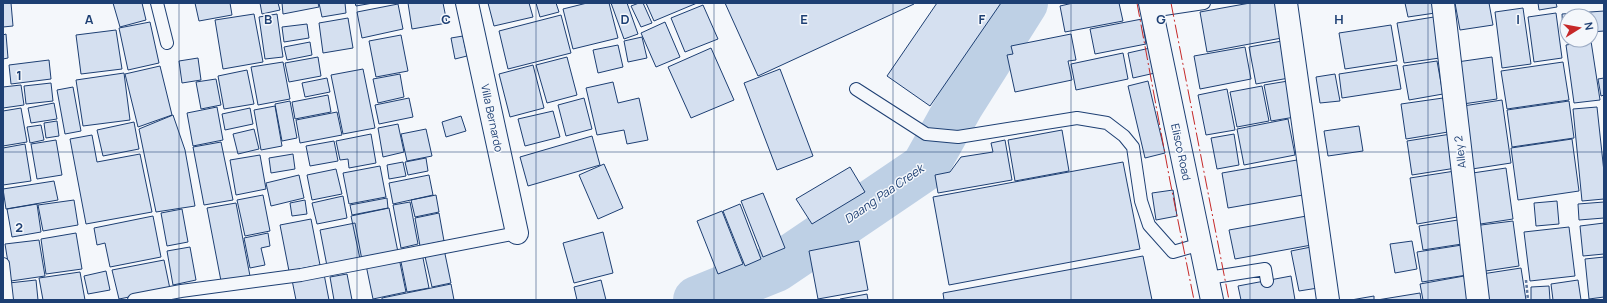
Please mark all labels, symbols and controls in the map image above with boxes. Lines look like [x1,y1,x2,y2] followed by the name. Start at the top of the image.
[1559,8,1599,48] north arrow
[85,10,94,28] text: A
[264,10,272,28] text: B
[441,10,451,28] text: C
[620,10,630,28] text: D
[800,10,808,28] text: E
[979,10,986,28] text: F
[1156,10,1166,28] text: G
[1334,10,1344,28] text: H
[1516,10,1520,28] text: I
[1581,21,1597,31] text: N
[16,66,22,84] text: 1
[478,83,507,154] street label: Villa Bernardo
[1168,122,1195,182] street label: Elisco Road
[1450,135,1469,169] street label: Alley 2
[841,159,929,227] water label: Daang Paa Creek
[15,218,23,236] text: 2

